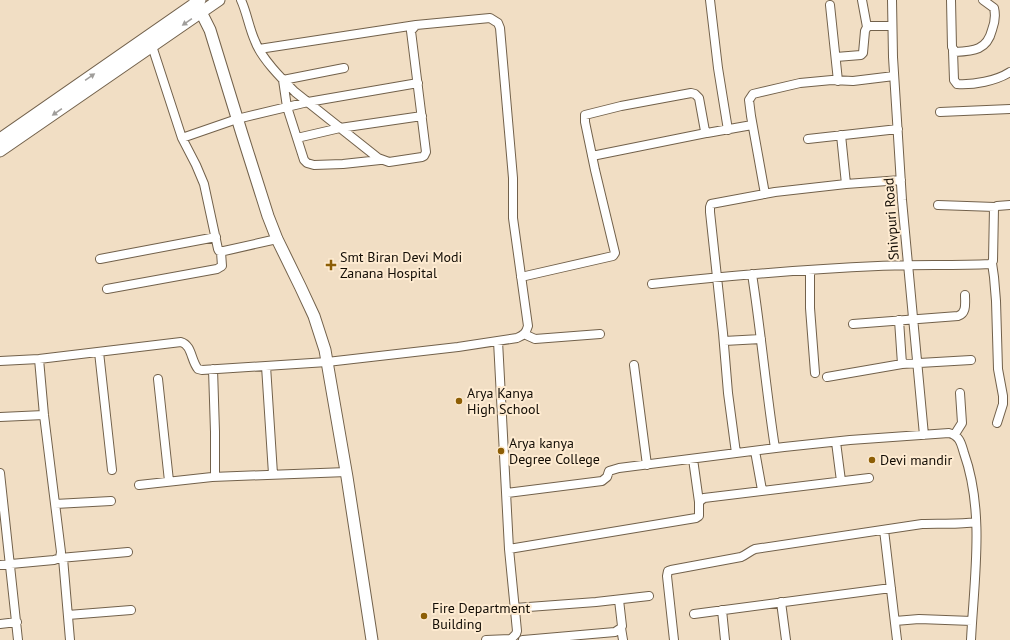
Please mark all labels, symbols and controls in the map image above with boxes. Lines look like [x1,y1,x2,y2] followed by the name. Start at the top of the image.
[182,18,192,26] one-way arrow
[84,73,95,81] one-way arrow
[52,108,62,116] one-way arrow
[879,177,903,261] street label: Shivpuri Road
[340,248,462,282] place label: Smt Biran Devi Modi Zanana Hospital
[325,259,337,271] marker: Smt Biran Devi Modi Zanana Hospital
[467,384,540,418] place label: Arya Kanya High School
[454,396,464,406] marker: Arya Kanya High School
[509,434,600,468] place label: Arya kanya Degree College
[496,446,506,456] marker: Arya kanya Degree College
[880,451,952,469] place label: Devi mandir
[867,455,877,465] marker: Devi mandir
[432,599,530,633] place label: Fire Department Building
[419,611,429,621] marker: Fire Department Building

